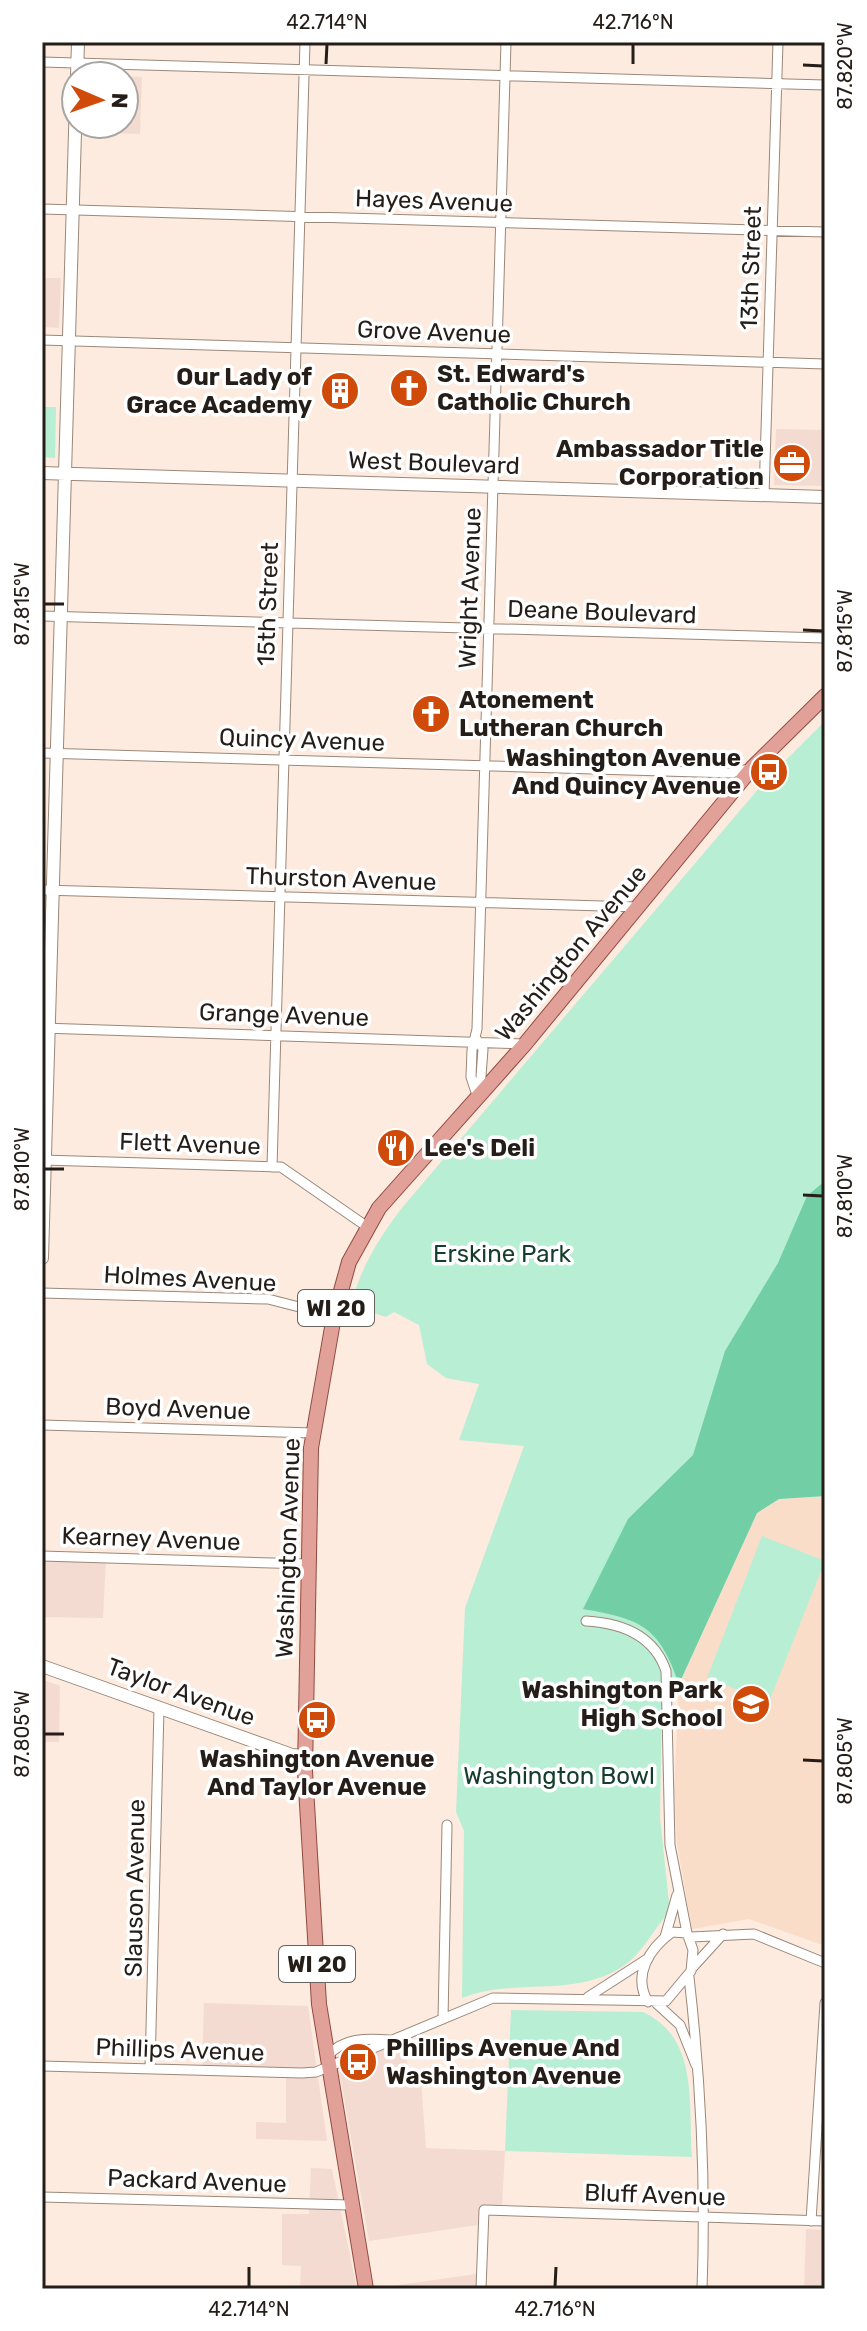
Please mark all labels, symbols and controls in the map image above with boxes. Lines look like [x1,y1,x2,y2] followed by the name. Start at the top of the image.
[286,10,368,34] text: 42.714°N
[592,10,674,34] text: 42.716°N
[833,22,857,110] text: 87.820°W
[60,60,140,140] north arrow
[106,92,133,109] text: N
[355,184,513,218] street label: Hayes Avenue
[735,206,767,330] street label: 13th Street
[356,315,512,349] street label: Grove Avenue
[437,360,631,416] place label: St. Edward's Catholic Church
[126,363,312,419] place label: Our Lady of Grace Academy
[388,367,430,409] church icon: St. Edward's Catholic Church
[319,370,361,412] building icon: Our Lady of Grace Academy
[556,435,764,491] place label: Ambassador Title Corporation
[771,442,813,484] office icon: Ambassador Title Corporation
[348,446,520,480] street label: West Boulevard
[453,507,487,669] street label: Wright Avenue
[252,542,284,666] street label: 15th Street
[10,562,34,646] text: 87.815°W
[833,589,857,673] text: 87.815°W
[507,595,697,629] street label: Deane Boulevard
[459,686,663,742] place label: Atonement Lutheran Church
[410,693,452,735] church icon: Atonement Lutheran Church
[219,723,385,757] street label: Quincy Avenue
[506,744,741,800] place label: Washington Avenue And Quincy Avenue
[748,751,790,793] bus stop icon: Washington Avenue And Quincy Avenue
[489,860,653,1046] street label: Washington Avenue
[245,862,437,896] street label: Thurston Avenue
[198,998,370,1032] street label: Grange Avenue
[10,1127,34,1211] text: 87.810°W
[375,1127,417,1169] restaurant icon: Lee's Deli
[119,1128,261,1160] street label: Flett Avenue
[424,1134,535,1162] place label: Lee's Deli
[833,1154,857,1238] text: 87.810°W
[433,1240,572,1268] park label: Erskine Park
[103,1260,277,1298] street label: Holmes Avenue
[298,1290,374,1326] road number: WI 20
[105,1392,251,1426] street label: Boyd Avenue
[270,1437,306,1659] street label: Washington Avenue
[61,1522,241,1556] street label: Kearney Avenue
[103,1652,259,1732] street label: Taylor Avenue
[522,1676,723,1732] place label: Washington Park High School
[730,1683,772,1725] school or university icon: Washington Park High School
[10,1690,34,1778] text: 87.805°W
[296,1699,338,1741] bus stop icon: Washington Avenue And Taylor Avenue
[833,1717,857,1805] text: 87.805°W
[199,1745,435,1801] place label: Washington Avenue And Taylor Avenue
[463,1762,655,1790] park label: Washington Bowl
[119,1799,151,1977] street label: Slauson Avenue
[279,1946,355,1982] road number: WI 20
[95,2033,265,2067] street label: Phillips Avenue
[386,2034,621,2090] place label: Phillips Avenue And Washington Avenue
[337,2041,379,2083] bus stop icon: Phillips Avenue And Washington Avenue
[107,2164,287,2198] street label: Packard Avenue
[584,2179,726,2211] street label: Bluff Avenue
[208,2297,290,2321] text: 42.714°N
[514,2297,596,2321] text: 42.716°N

